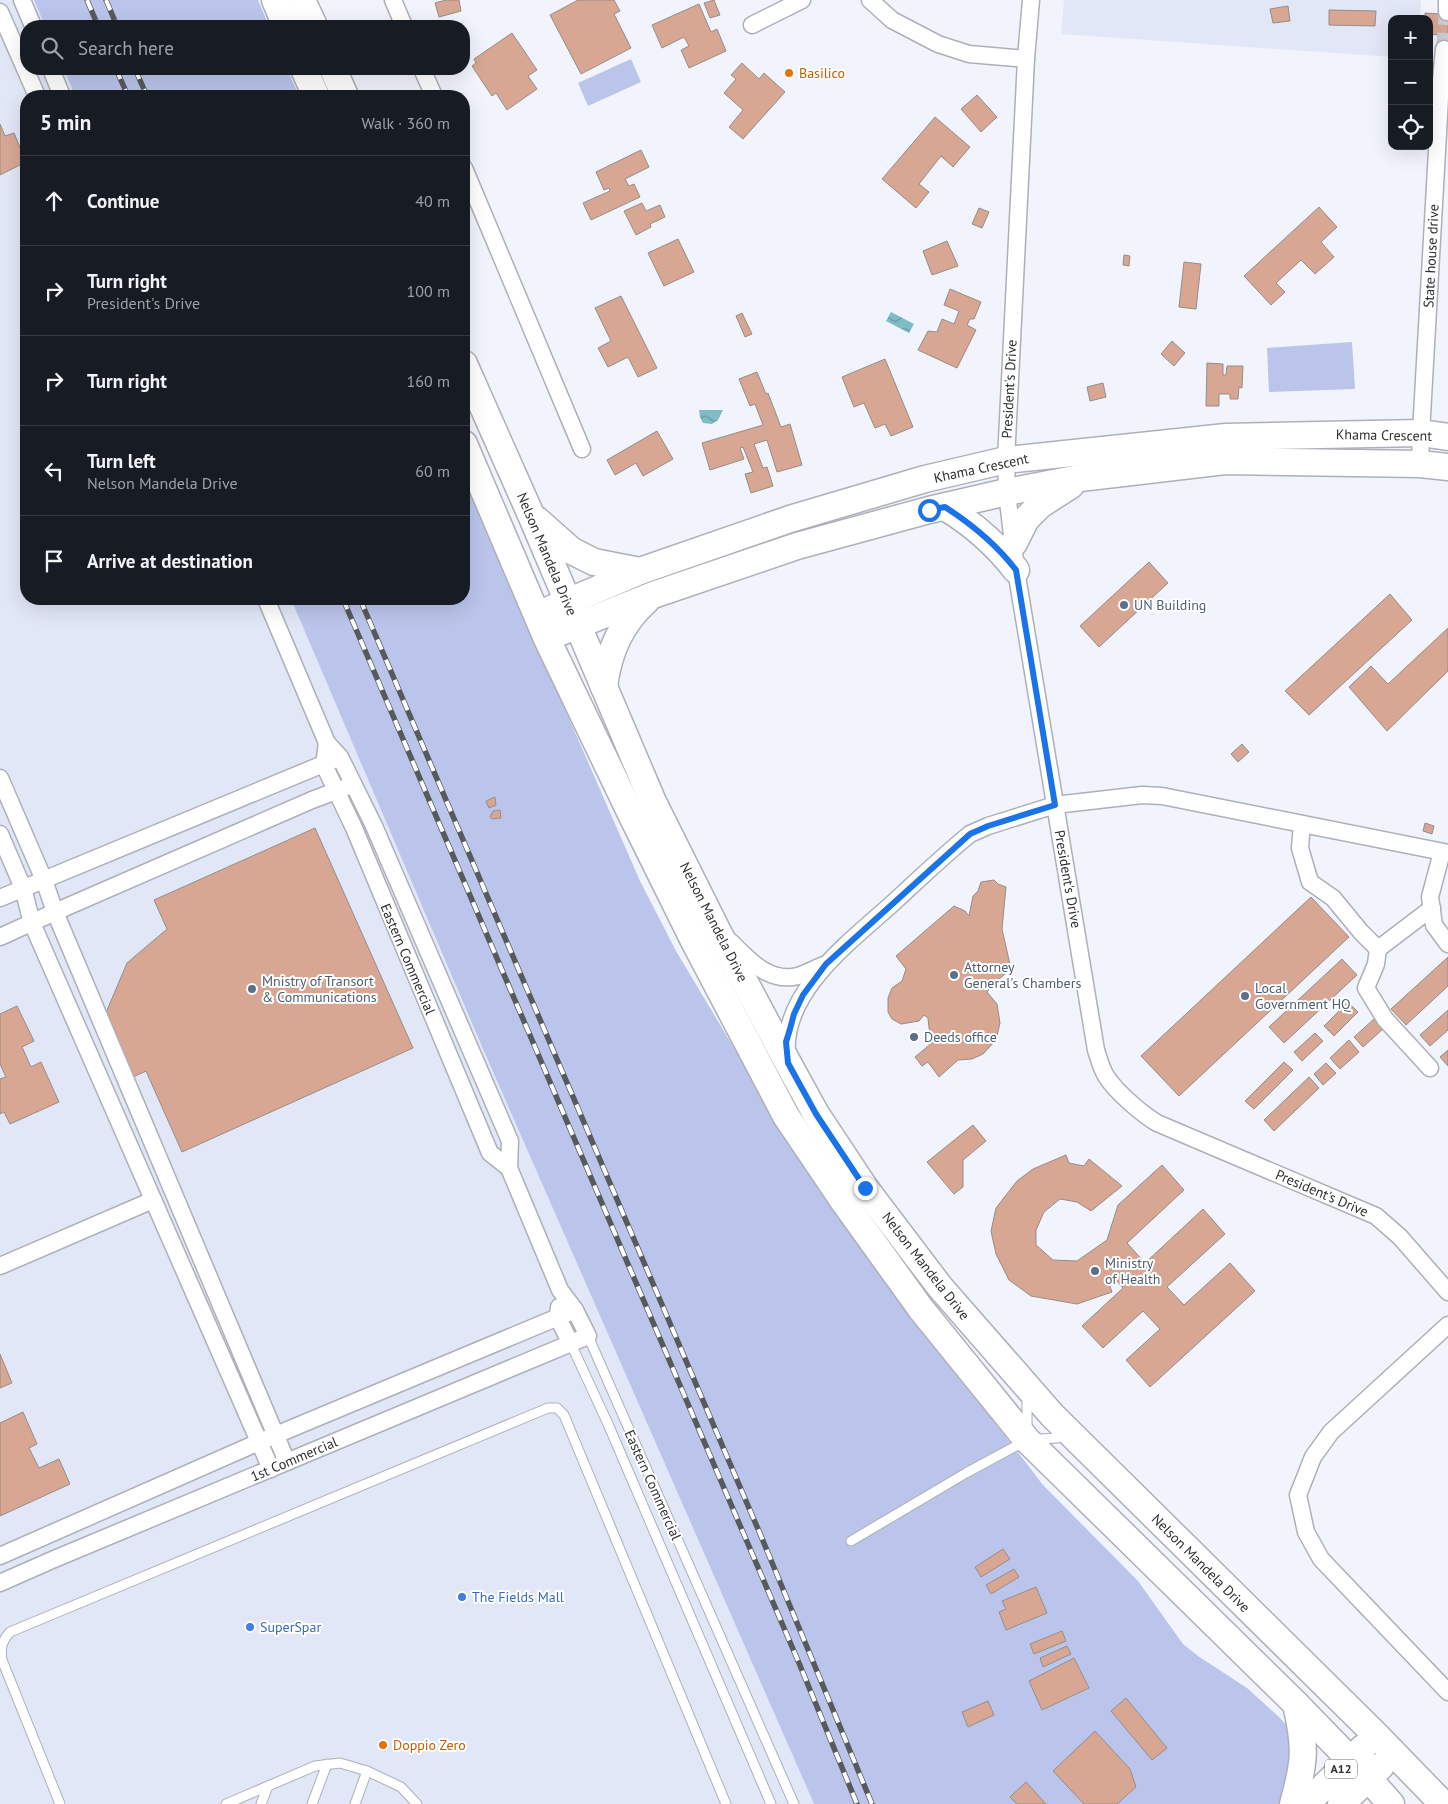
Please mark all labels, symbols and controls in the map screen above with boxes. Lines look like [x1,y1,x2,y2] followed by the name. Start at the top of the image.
[1388,15,1433,150] map controls
[1388,15,1433,60] button: +
[20,20,470,75] search box
[38,34,66,62] icon: search
[78,36,174,60] text: Search here
[1388,60,1433,105] button: −
[799,64,845,82] place label: Basilico
[783,67,795,79] marker: Basilico
[1388,105,1433,150] button: locate
[40,109,91,136] text: 5 min
[361,113,450,133] text: Walk · 360 m
[40,187,68,215] icon: ahead
[87,189,159,213] text: Continue
[415,191,450,211] text: 40 m
[1419,204,1443,308] street label: State house drive
[87,269,167,293] text: Turn right
[40,277,68,305] icon: right
[407,281,450,301] text: 100 m
[87,293,200,313] text: President's Drive
[997,339,1021,439] street label: President's Drive
[40,367,68,395] icon: right
[87,369,167,393] text: Turn right
[407,371,450,391] text: 160 m
[1336,425,1433,445] street label: Khama Crescent
[87,449,156,473] text: Turn left
[932,449,1030,487] street label: Khama Crescent
[40,457,68,485] icon: left
[415,461,450,481] text: 60 m
[87,473,238,493] text: Nelson Mandela Drive
[513,490,581,618] street label: Nelson Mandela Drive
[918,499,941,522] route start
[40,547,68,575] icon: arrive
[87,549,253,573] text: Arrive at destination
[1134,596,1206,614] place label: UN Building
[1118,599,1130,611] marker: UN Building
[1051,829,1085,929] street label: President's Drive
[676,859,752,985] street label: Nelson Mandela Drive
[376,901,440,1017] street label: Eastern Commercial
[964,958,1081,992] place label: Attorney General's Chambers
[948,969,960,981] marker: Attorney General's Chambers
[262,972,377,1006] place label: Mnistry of Transort & Communications
[1255,979,1351,1013] place label: Local Government HQ
[246,983,258,995] marker: Mnistry of Transort & Communications
[1239,990,1251,1002] marker: Local Government HQ
[924,1028,997,1046] place label: Deeds office
[908,1031,920,1043] marker: Deeds office
[1273,1165,1371,1221] street label: President's Drive
[854,1177,877,1200] route end
[878,1208,974,1324] street label: Nelson Mandela Drive
[1105,1254,1161,1288] place label: Ministry of Health
[1089,1265,1101,1277] marker: Ministry of Health
[621,1427,685,1543] street label: Eastern Commercial
[248,1433,340,1485] street label: 1st Commercial
[1148,1510,1254,1616] street label: Nelson Mandela Drive
[472,1588,564,1606] place label: The Fields Mall
[456,1591,468,1603] marker: The Fields Mall
[260,1618,321,1636] place label: SuperSpar
[244,1621,256,1633] marker: SuperSpar
[393,1736,466,1754] place label: Doppio Zero
[377,1739,389,1751] marker: Doppio Zero
[1325,1760,1357,1778] road number: A12

